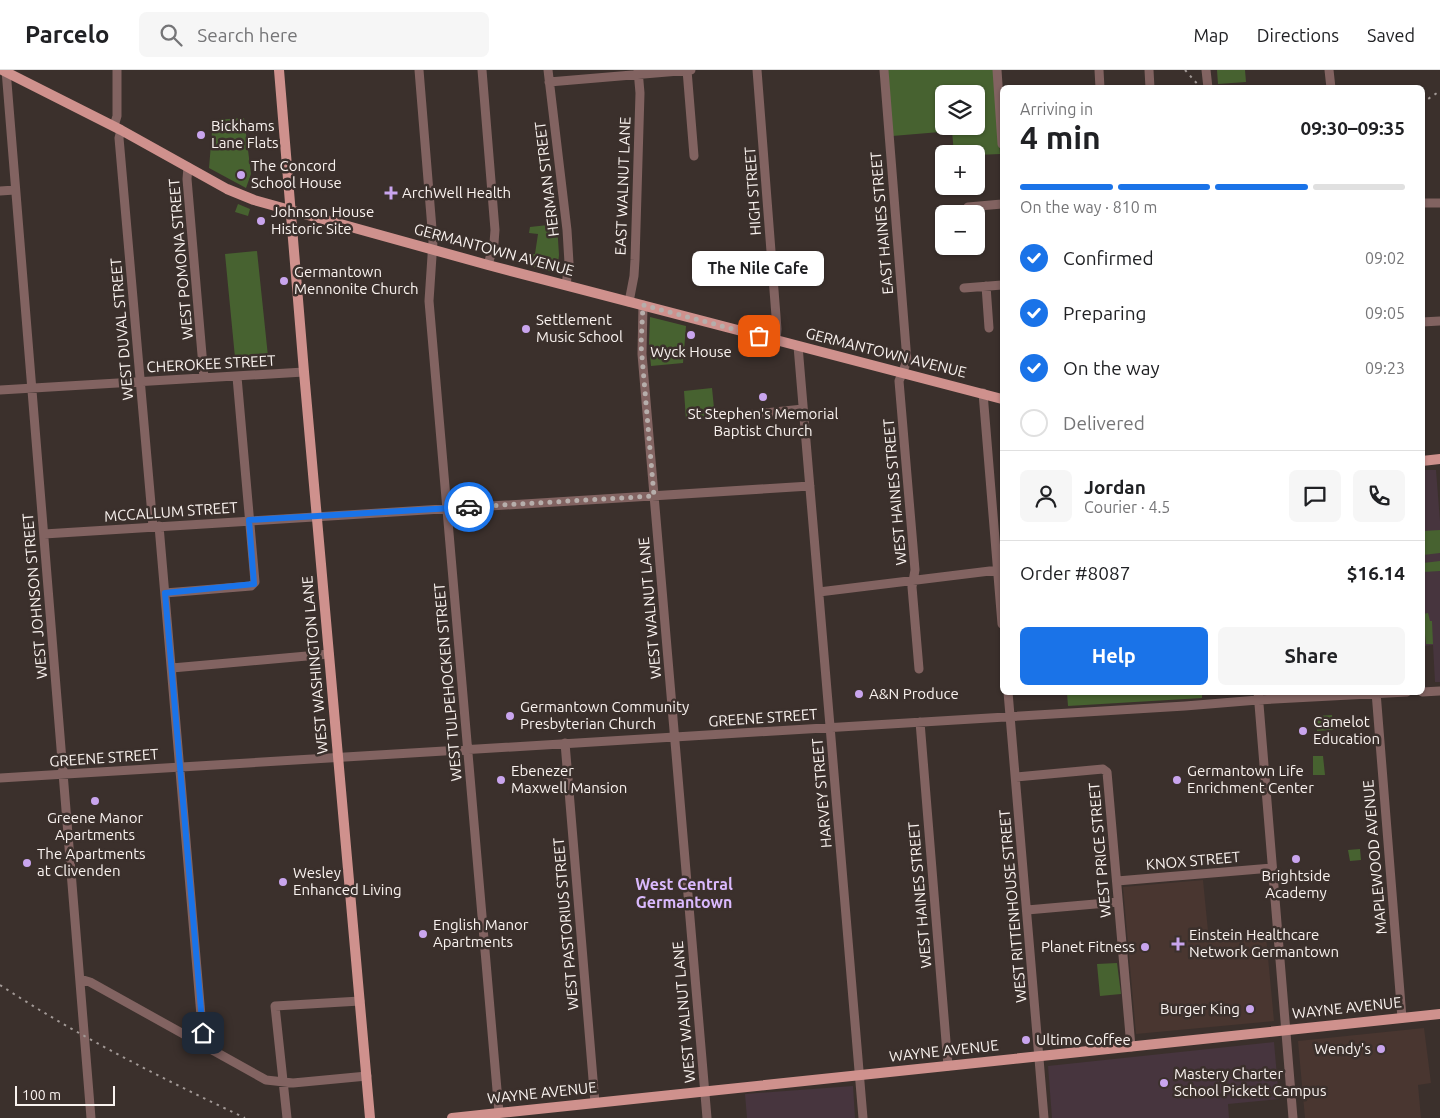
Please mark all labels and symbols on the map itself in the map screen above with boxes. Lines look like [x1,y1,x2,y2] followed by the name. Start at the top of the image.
[612,116,633,256] street label: EAST WALNUT LANE
[211,117,279,151] place label: Bickhams Lane Flats
[531,120,562,238] street label: HERMAN STREET
[195,129,207,141] marker: Bickhams Lane Flats
[741,145,764,236] street label: HIGH STREET
[867,150,896,295] street label: EAST HAINES STREET
[251,157,342,191] place label: The Concord School House
[235,169,247,181] marker: The Concord School House
[165,177,196,340] street label: WEST POMONA STREET
[402,184,511,201] place label: ArchWell Health
[384,186,398,200] marker: ArchWell Health
[271,203,374,237] place label: Johnson House Historic Site
[255,215,267,227] marker: Johnson House Historic Site
[412,220,576,279] street label: GERMANTOWN AVENUE
[693,251,825,286] callout: The Nile Cafe
[107,256,136,401] street label: WEST DUVAL STREET
[294,263,419,297] place label: Germantown Mennonite Church
[278,275,290,287] marker: Germantown Mennonite Church
[536,311,623,345] place label: Settlement Music School
[738,315,780,357] pin
[520,323,532,335] marker: Settlement Music School
[804,324,968,381] street label: GERMANTOWN AVENUE
[685,329,697,341] marker: Wyck House
[650,343,732,360] place label: Wyck House
[146,352,277,375] street label: CHEROKEE STREET
[757,391,769,403] marker: St Stephen's Memorial Baptist Church
[688,405,838,439] place label: St Stephen's Memorial Baptist Church
[880,417,909,566] street label: WEST HAINES STREET
[444,482,494,532] courier
[104,498,239,525] street label: MCCALLUM STREET
[19,512,50,680] street label: WEST JOHNSON STREET
[635,536,664,680] street label: WEST WALNUT LANE
[298,575,331,755] street label: WEST WASHINGTON LANE
[430,581,465,782] street label: WEST TULPEHOCKEN STREET
[869,685,959,702] place label: A&N Produce
[853,688,865,700] marker: A&N Produce
[520,698,689,732] place label: Germantown Community Presbyterian Church
[708,705,819,730] street label: GREENE STREET
[504,710,516,722] marker: Germantown Community Presbyterian Church
[1313,713,1380,747] place label: Camelot Education
[1297,725,1309,737] marker: Camelot Education
[808,737,835,849] street label: HARVEY STREET
[49,745,160,770] street label: GREENE STREET
[511,762,627,796] place label: Ebenezer Maxwell Mansion
[1187,762,1314,796] place label: Germantown Life Enrichment Center
[495,774,507,786] marker: Ebenezer Maxwell Mansion
[1171,774,1183,786] marker: Germantown Life Enrichment Center
[1359,779,1390,935] street label: MAPLEWOOD AVENUE
[1085,781,1114,918] street label: WEST PRICE STREET
[89,795,101,807] marker: Greene Manor Apartments
[996,808,1029,1003] street label: WEST RITTENHOUSE STREET
[47,809,143,843] place label: Greene Manor Apartments
[905,820,934,969] street label: WEST HAINES STREET
[549,836,582,1011] street label: WEST PASTORIUS STREET
[37,845,146,879] place label: The Apartments at Clivenden
[1145,848,1241,873] street label: KNOX STREET
[1290,853,1302,865] marker: Brightside Academy
[21,857,33,869] marker: The Apartments at Clivenden
[293,864,402,898] place label: Wesley Enhanced Living
[1261,867,1331,901] place label: Brightside Academy
[635,875,733,911] district label: West Central Germantown
[277,876,289,888] marker: Wesley Enhanced Living
[433,916,529,950] place label: English Manor Apartments
[1189,926,1339,960] place label: Einstein Healthcare Network Germantown
[417,928,429,940] marker: English Manor Apartments
[1171,937,1185,951] marker: Einstein Healthcare Network Germantown
[1041,938,1135,955] place label: Planet Fitness
[669,940,698,1084] street label: WEST WALNUT LANE
[1139,941,1151,953] marker: Planet Fitness
[1291,993,1402,1022] street label: WAYNE AVENUE
[1160,1000,1240,1017] place label: Burger King
[1244,1003,1256,1015] marker: Burger King
[182,1012,224,1054] pin
[1036,1031,1131,1048] place label: Ultimo Coffee
[1020,1034,1032,1046] marker: Ultimo Coffee
[888,1036,999,1065] street label: WAYNE AVENUE
[1314,1040,1371,1057] place label: Wendy's
[1375,1043,1387,1055] marker: Wendy's
[1174,1065,1326,1099] place label: Mastery Charter School Pickett Campus
[1158,1077,1170,1089] marker: Mastery Charter School Pickett Campus
[486,1078,597,1107] street label: WAYNE AVENUE
[15,1083,115,1106] scale bar

